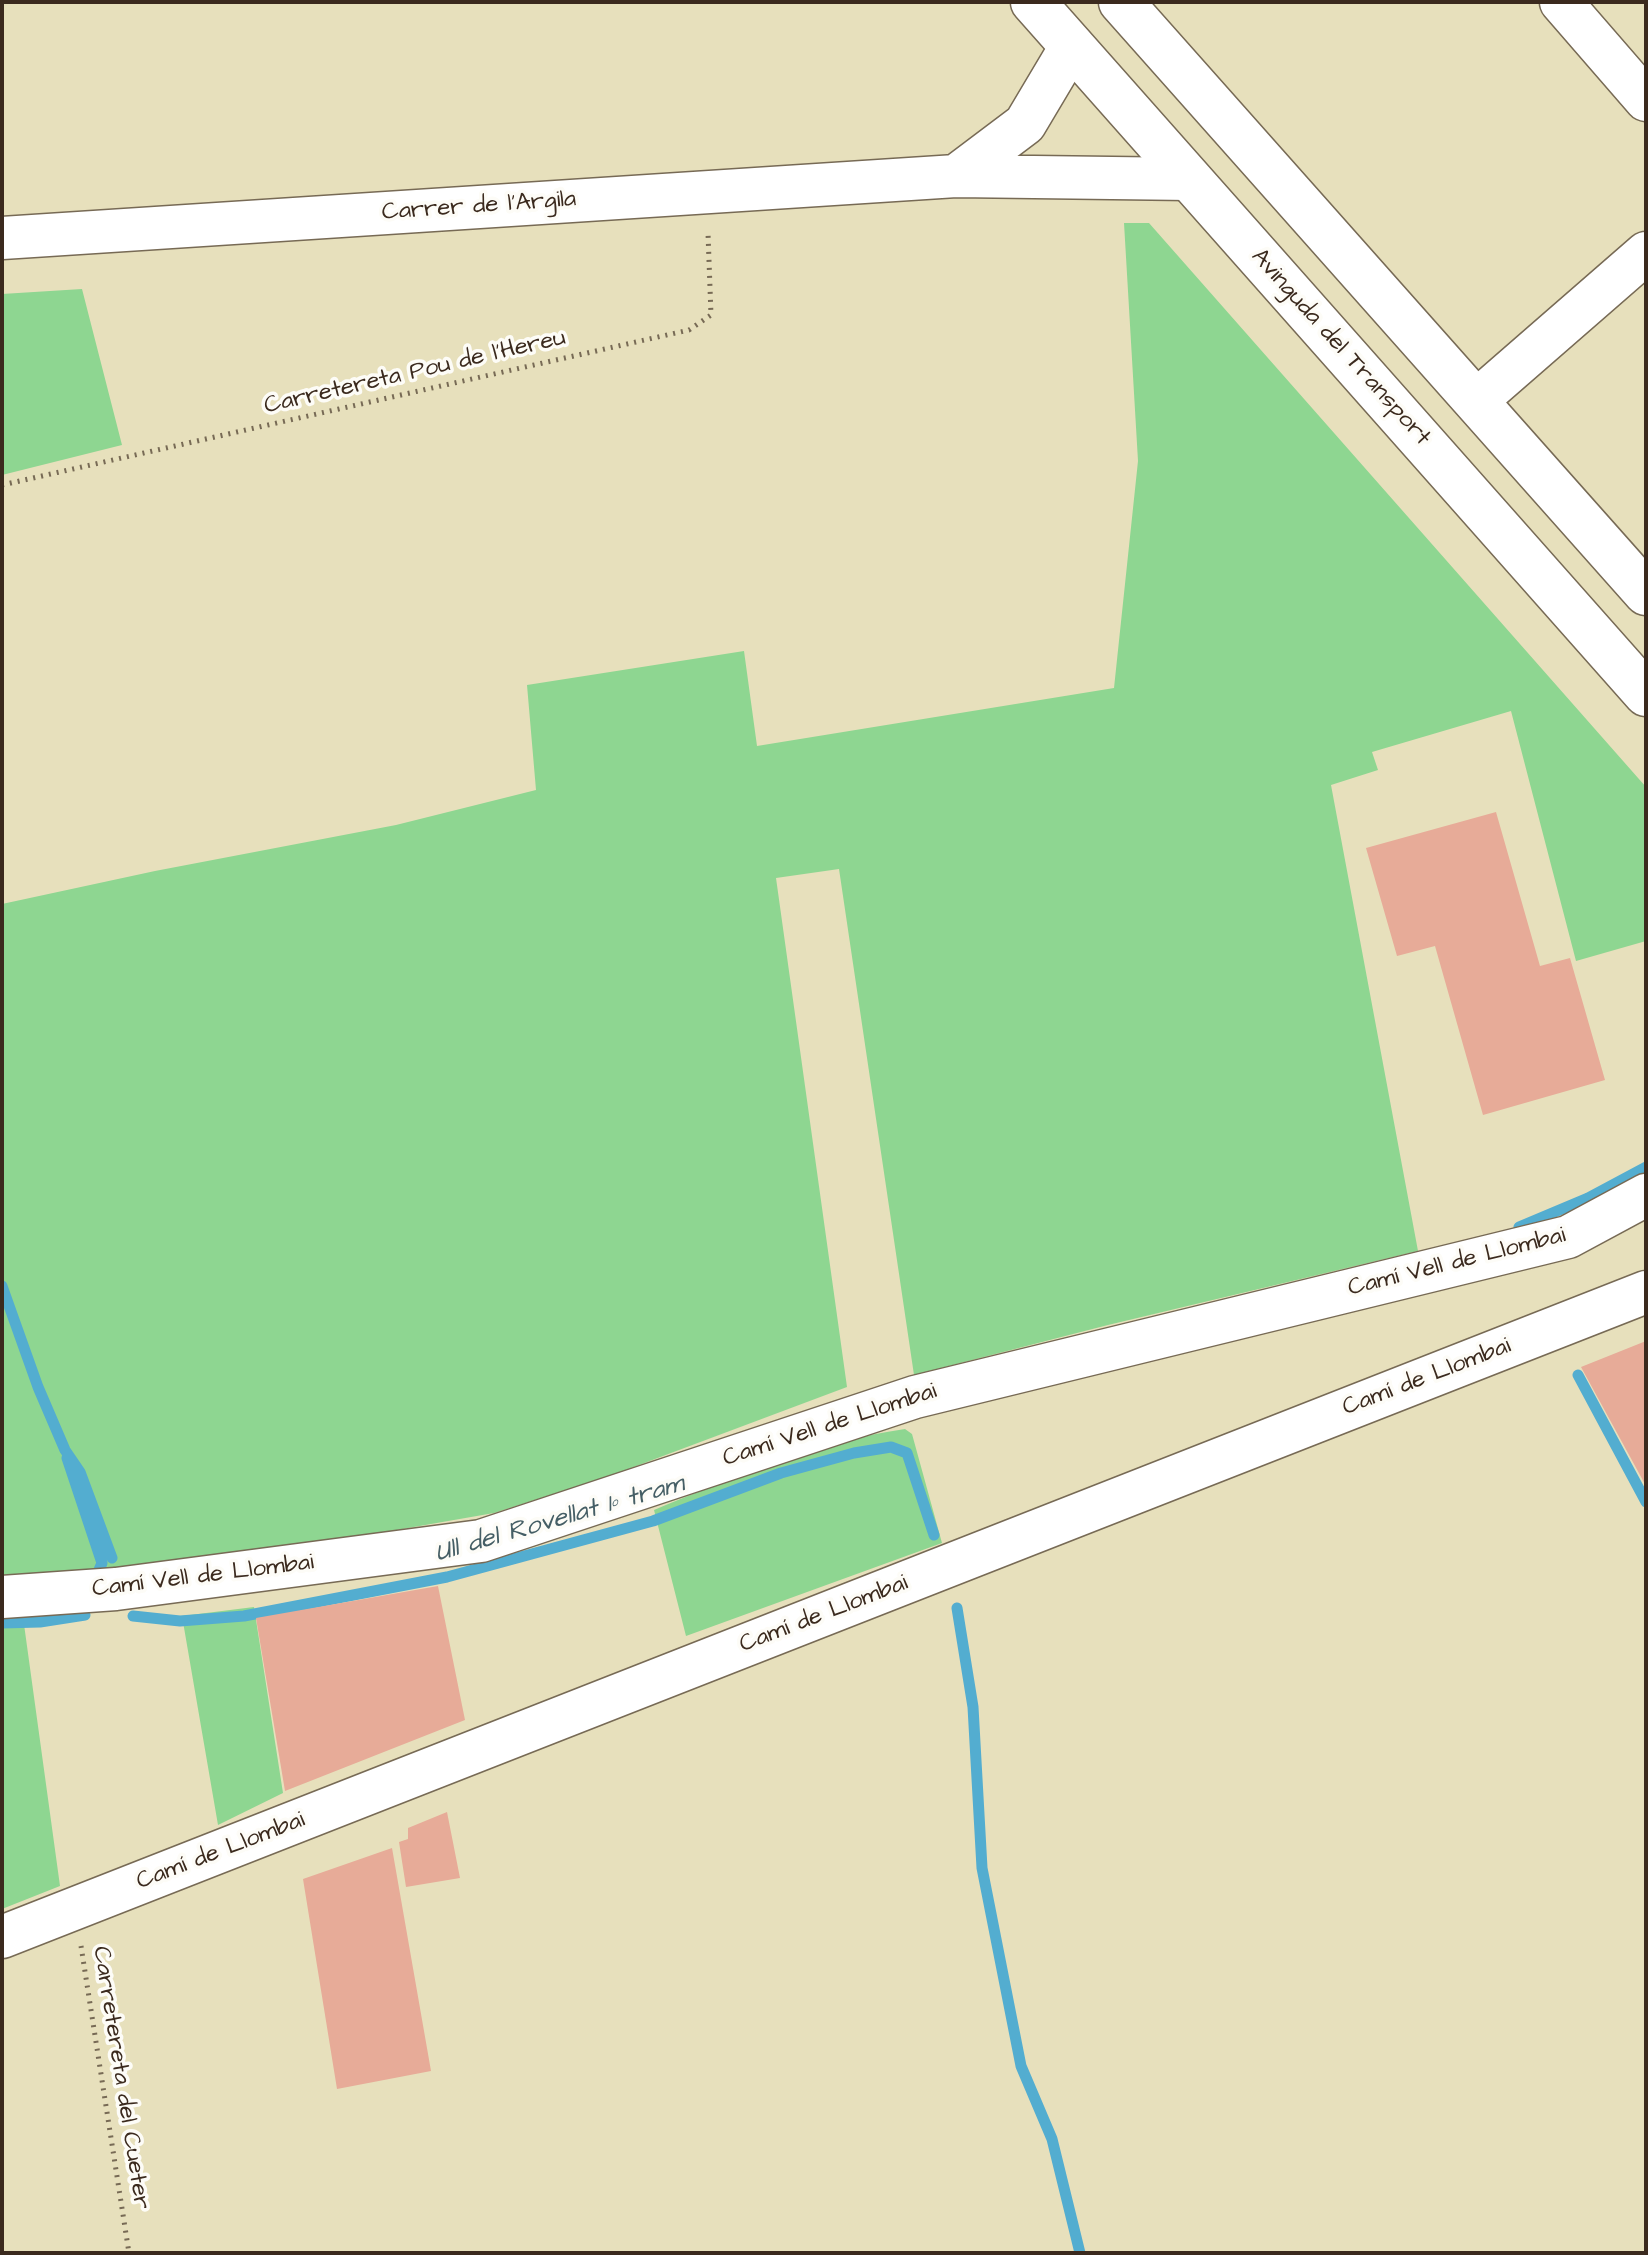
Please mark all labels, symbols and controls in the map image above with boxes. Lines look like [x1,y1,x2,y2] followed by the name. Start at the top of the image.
[381,186,577,228] street label: Carrer de l'Argila
[1244,244,1436,452] street label: Avinguda del Transport
[262,324,568,422] street label: Carretereta Pou de l'Hereu
[1345,1222,1569,1304] street label: Camí Vell de Llombai
[1339,1333,1515,1423] street label: Camí de Llombai
[719,1378,941,1474] street label: Camí Vell de Llombai
[432,1470,688,1570] water label: Ull del Rovellat 1º tram
[91,1549,315,1605] street label: Camí Vell de Llombai
[736,1570,912,1660] street label: Camí de Llombai
[133,1807,309,1897] street label: Camí de Llombai
[85,1944,155,2212] street label: Carretereta del Cueter

